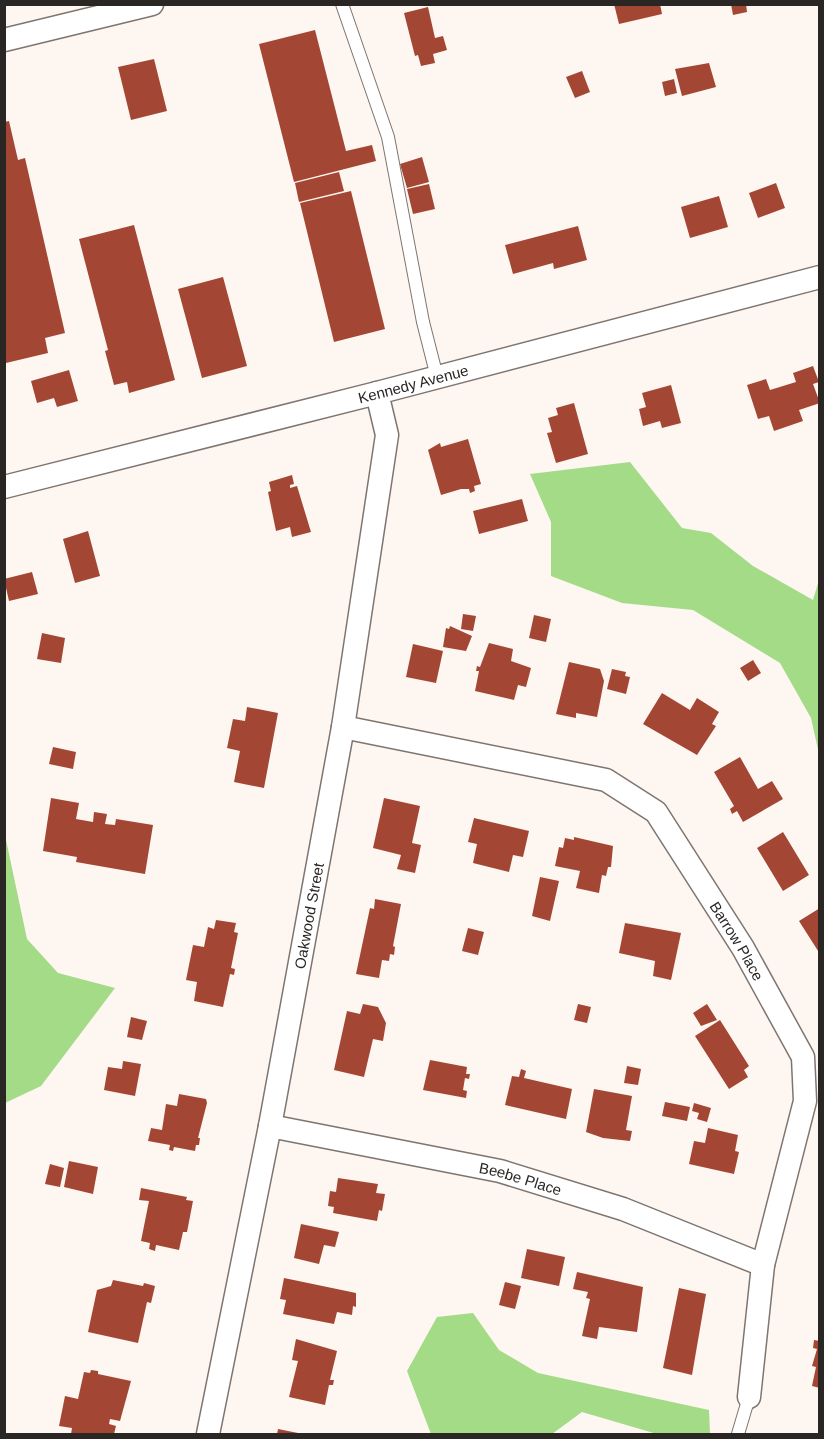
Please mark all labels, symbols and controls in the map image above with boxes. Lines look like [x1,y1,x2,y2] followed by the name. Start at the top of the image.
[356,361,470,406] street label: Kennedy Avenue
[290,860,327,970] street label: Oakwood Street
[707,898,768,983] street label: Barrow Place
[478,1159,564,1198] street label: Beebe Place

